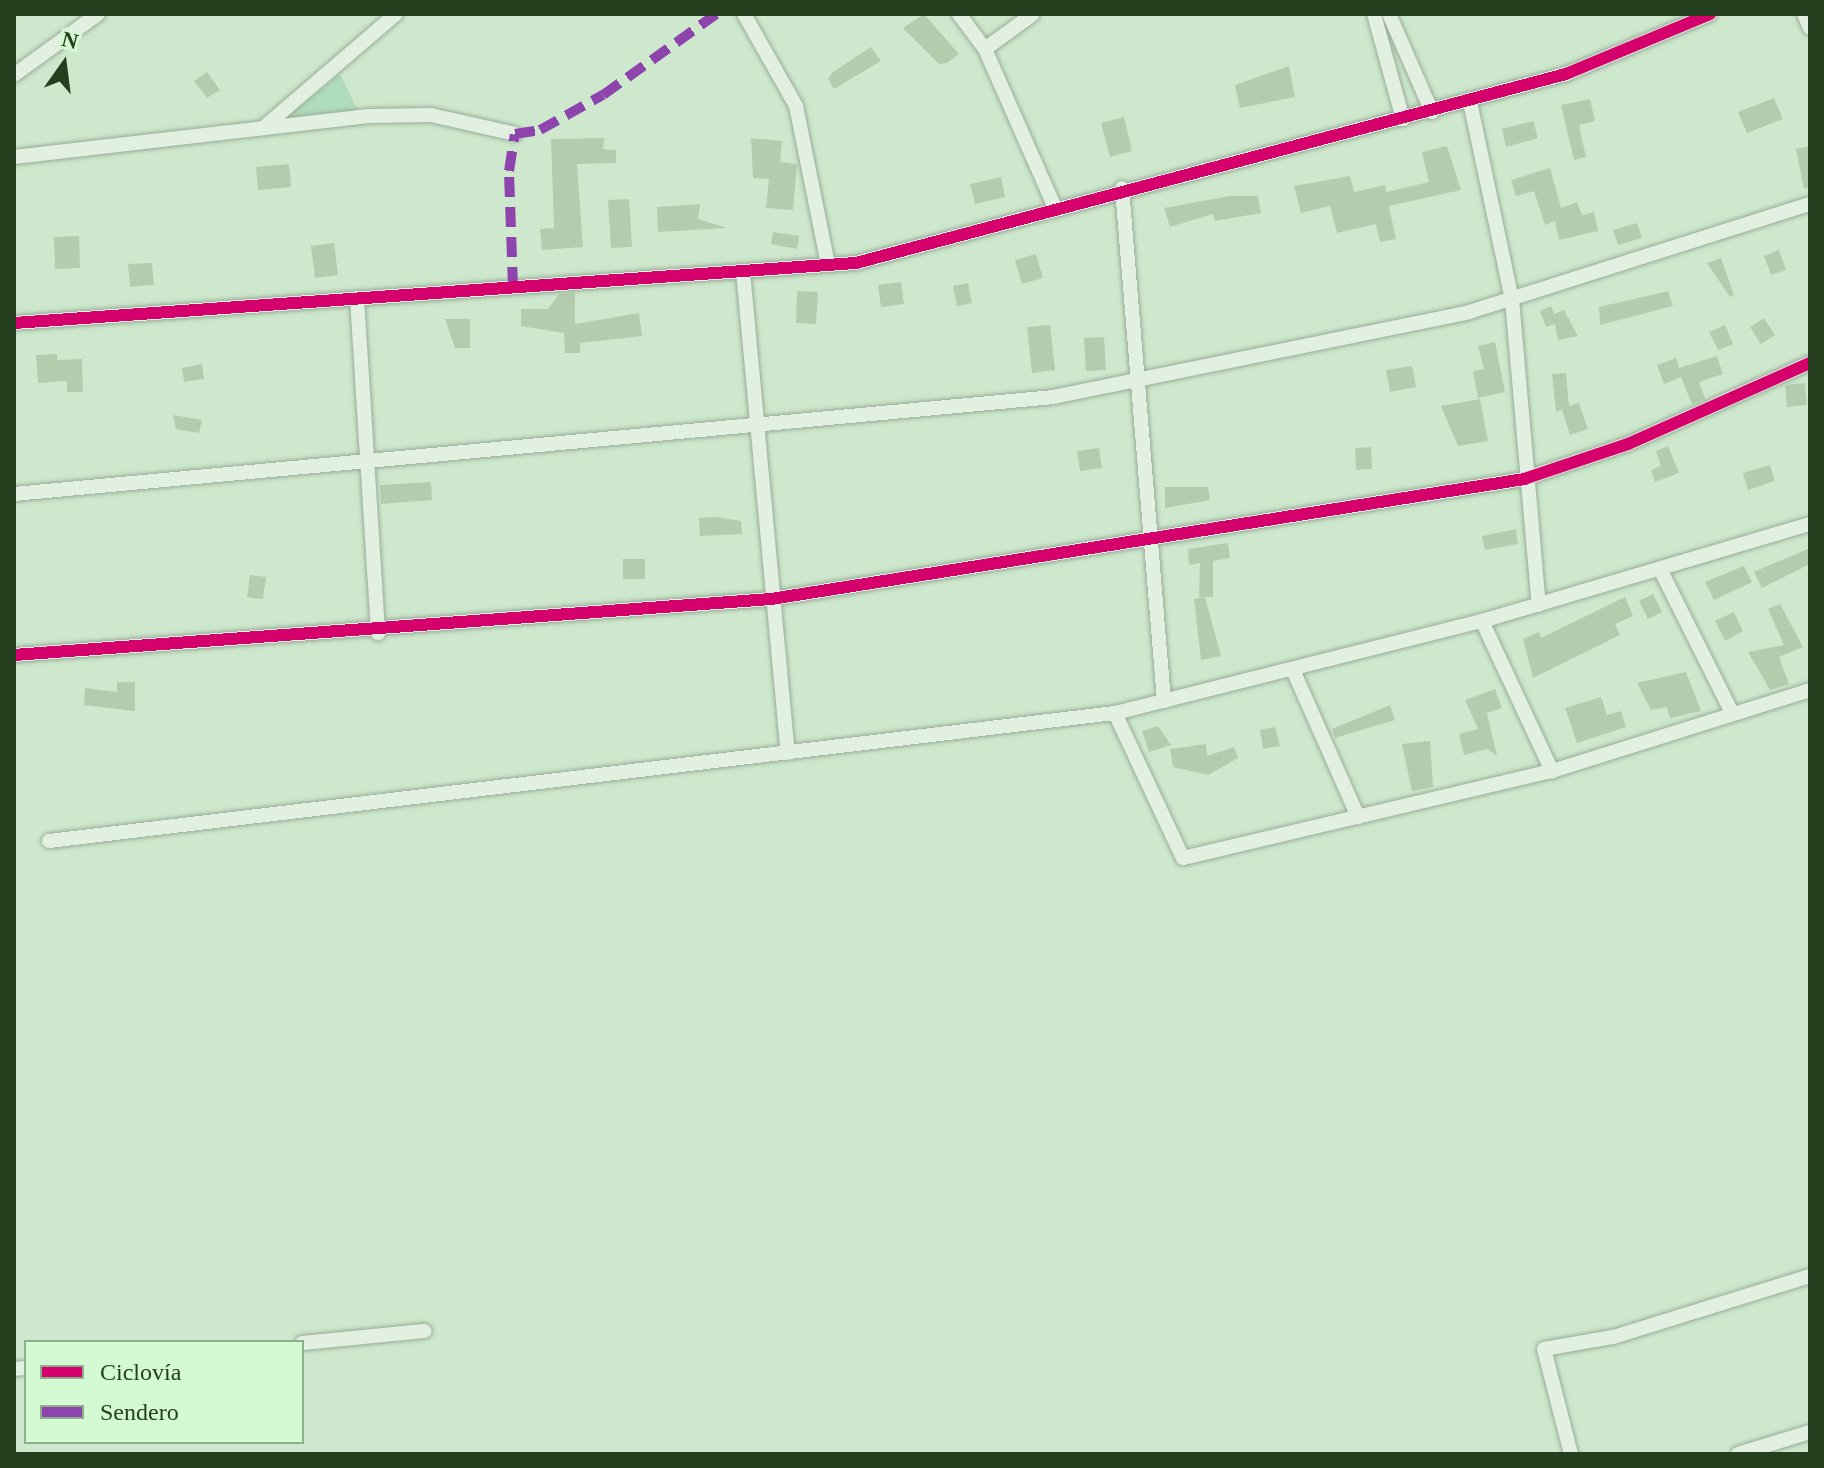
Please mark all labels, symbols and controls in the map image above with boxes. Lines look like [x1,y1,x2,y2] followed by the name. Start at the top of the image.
[24,24,104,104] north arrow
[59,26,81,54] text: N
[24,1340,304,1444] legend
[100,1359,181,1385] text: Ciclovía
[100,1399,179,1425] text: Sendero

